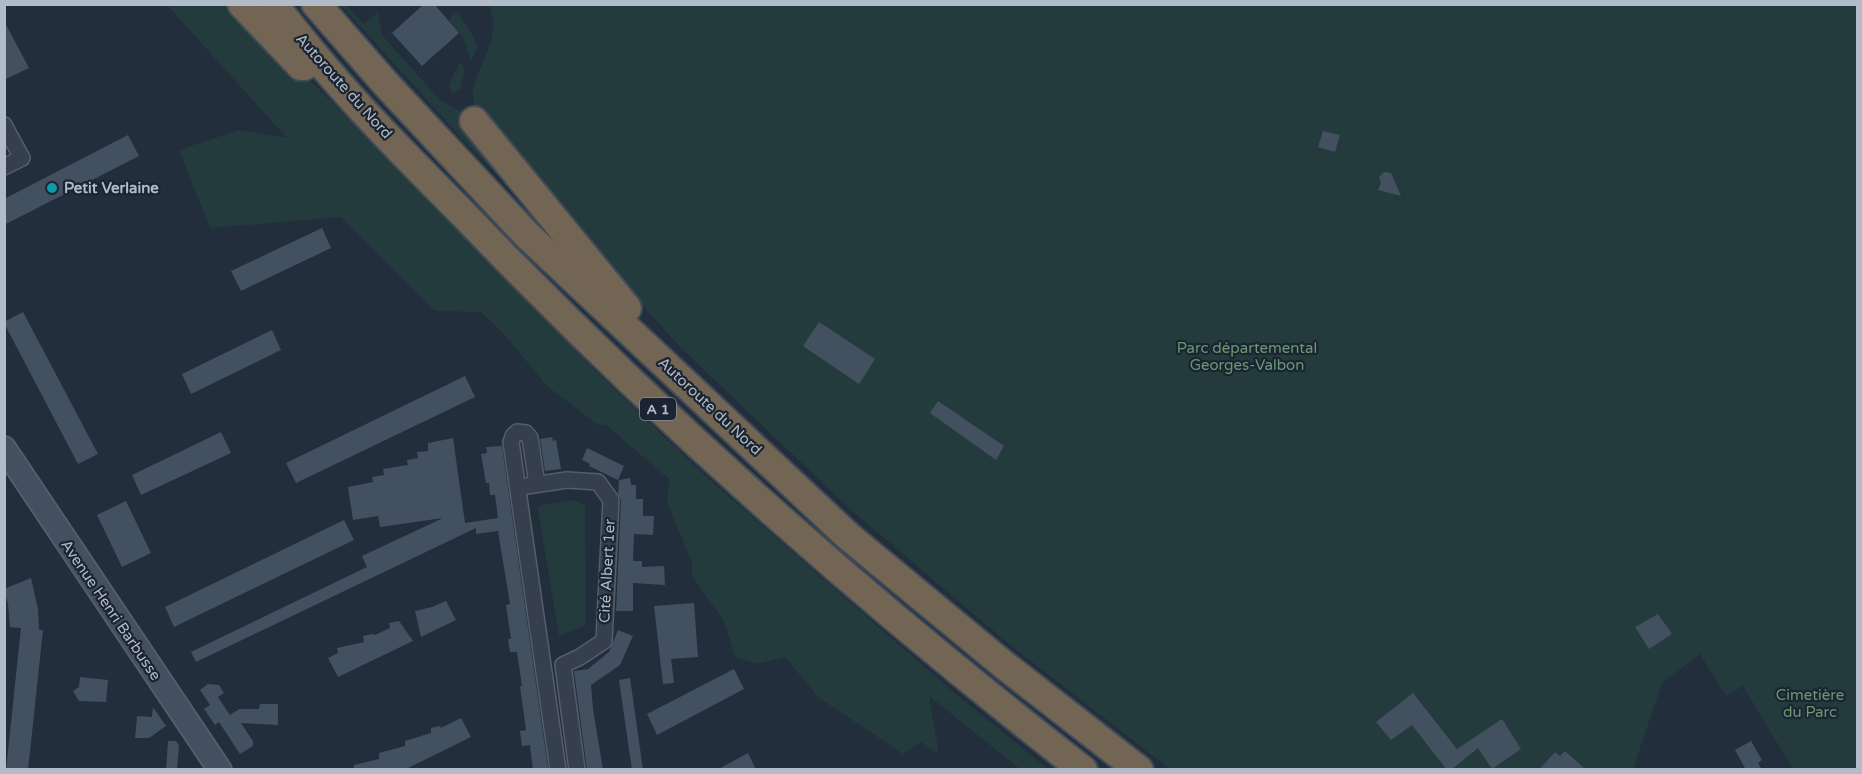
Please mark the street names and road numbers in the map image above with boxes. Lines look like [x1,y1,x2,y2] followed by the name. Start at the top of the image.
[292,30,396,142] street label: Autoroute du Nord
[654,353,766,459] street label: Autoroute du Nord
[640,398,676,420] road number: A 1
[595,518,619,623] street label: Cité Albert 1er
[57,536,165,684] street label: Avenue Henri Barbusse

